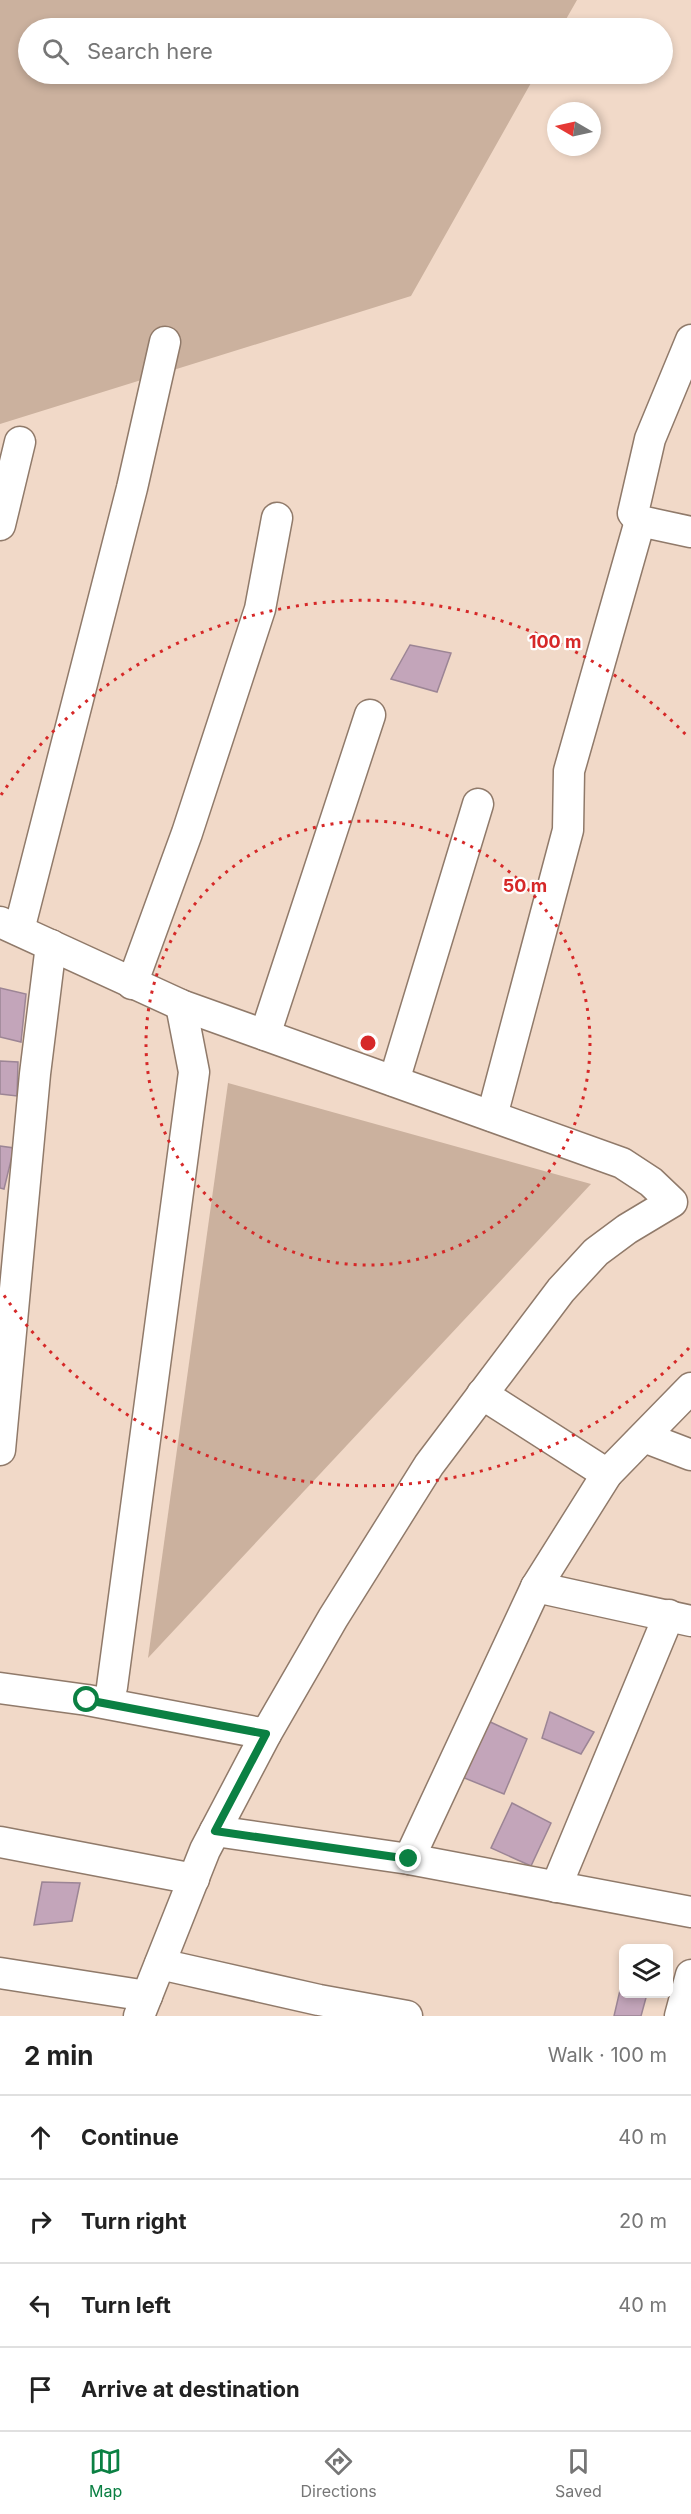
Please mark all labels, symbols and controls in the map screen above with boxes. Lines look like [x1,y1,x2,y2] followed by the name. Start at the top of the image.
[18,18,673,84] search box
[39,35,72,68] icon: search
[87,38,213,64] text: Search here
[547,102,601,156] north arrow
[529,631,581,652] text: 100 m
[503,875,547,896] text: 50 m
[358,1033,378,1053] centre of rings
[73,1686,99,1712] route start
[395,1845,421,1871] route end
[619,1944,673,1998] map controls
[619,1944,673,1998] button: layers
[24,2040,94,2071] text: 2 min
[548,2043,667,2067] text: Walk · 100 m
[24,2121,57,2154] icon: ahead
[81,2124,179,2150] text: Continue
[618,2125,667,2149] text: 40 m
[24,2205,57,2238] icon: right
[81,2208,187,2234] text: Turn right
[619,2209,667,2233] text: 20 m
[24,2289,57,2322] icon: left
[81,2292,171,2318] text: Turn left
[618,2293,667,2317] text: 40 m
[24,2373,57,2406] icon: arrive
[81,2376,300,2402] text: Arrive at destination
[89,2445,122,2501] tab: Map
[301,2445,377,2501] tab: Directions
[555,2445,602,2501] tab: Saved

